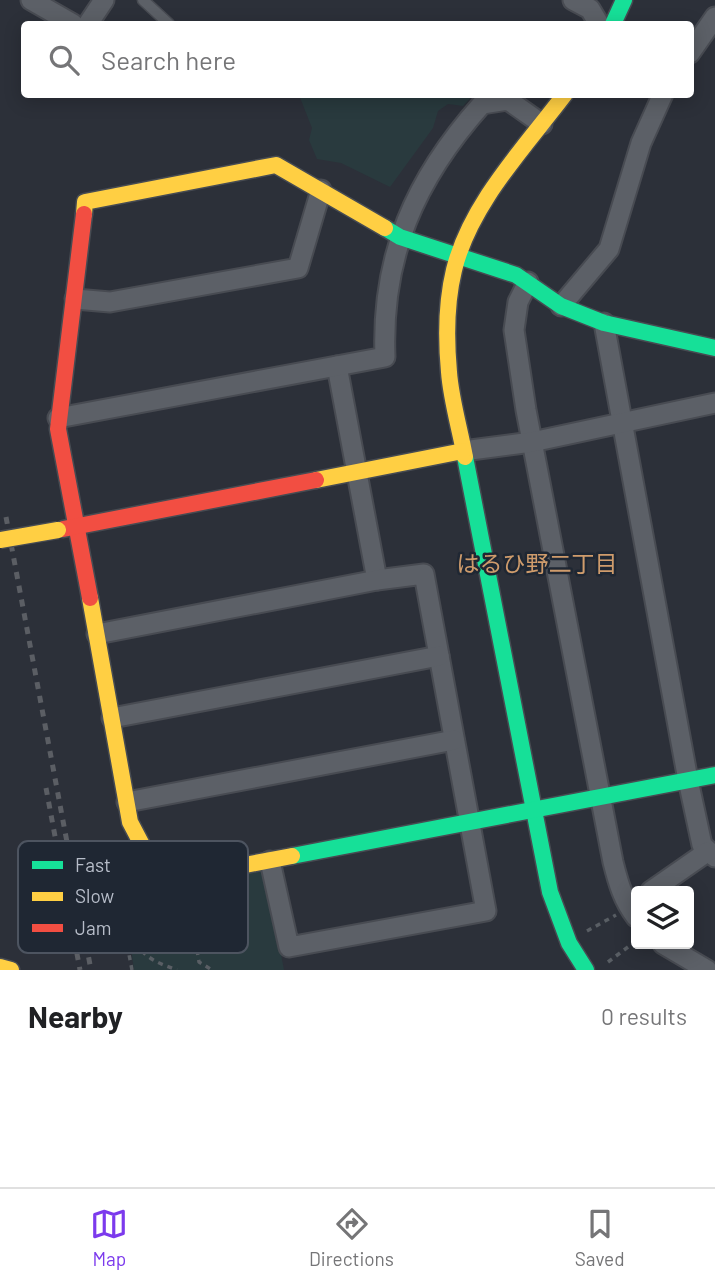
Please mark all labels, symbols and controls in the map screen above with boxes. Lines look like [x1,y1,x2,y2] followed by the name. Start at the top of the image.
[21,21,694,98] search box
[45,41,83,79] icon: search
[101,44,236,75] text: Search here
[457,549,618,577] district label: はるひ野二丁目
[18,841,248,953] legend
[75,853,111,876] text: Fast
[75,884,114,907] text: Slow
[631,886,694,949] map controls
[631,886,694,949] button: layers
[75,916,111,939] text: Jam
[28,998,123,1034] text: Nearby
[601,1002,687,1030] text: 0 results
[90,1205,128,1270] tab: Map
[309,1205,394,1270] tab: Directions
[575,1205,625,1270] tab: Saved

